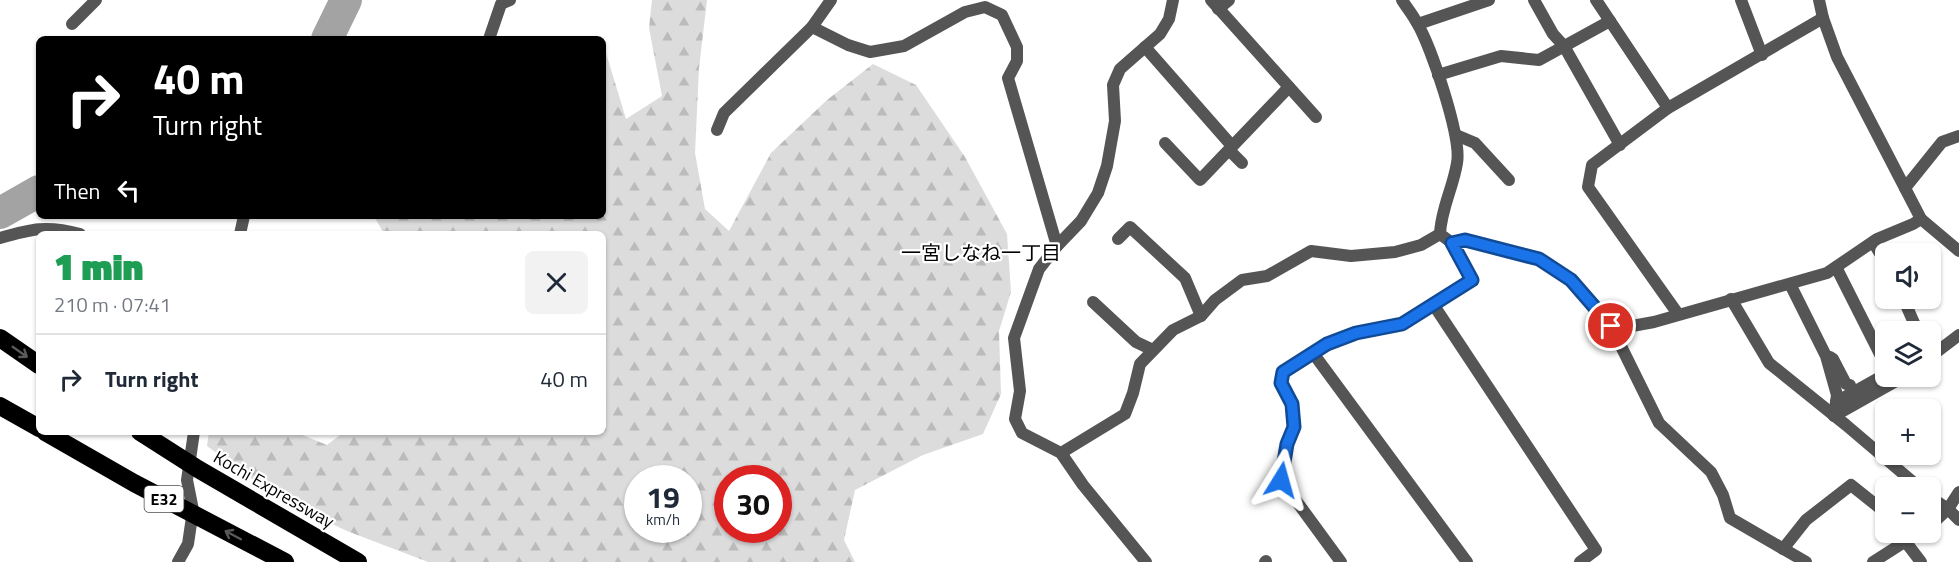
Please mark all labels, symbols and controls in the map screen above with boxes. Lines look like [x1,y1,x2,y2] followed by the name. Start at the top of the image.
[153,46,245,110] text: 40 m
[54,60,132,138] icon: right
[153,104,262,145] text: Turn right
[54,174,100,208] text: Then
[112,174,145,207] icon: left
[901,237,1061,268] district label: 一宮しなね一丁目
[54,239,143,294] text: 1 min
[1875,243,1941,543] map controls
[1875,243,1941,309] button: sound
[525,251,588,314] button: close
[54,289,171,320] text: 210 m · 07:41
[1585,300,1636,351] pin
[1594,309,1627,342] icon: arrive
[1875,321,1941,387] button: layers
[11,346,27,358] one-way arrow
[105,362,199,396] text: Turn right
[540,362,588,396] text: 40 m
[54,363,87,396] icon: right
[1875,399,1941,465] button: +
[209,443,340,535] street label: Kochi Expressway
[1249,448,1313,512] position arrow
[714,465,792,543] speed limit sign: 30
[646,474,680,520] text: 19
[1875,477,1941,543] button: −
[144,486,184,512] road number: E32
[646,508,680,531] text: km/h
[224,529,242,540] one-way arrow

